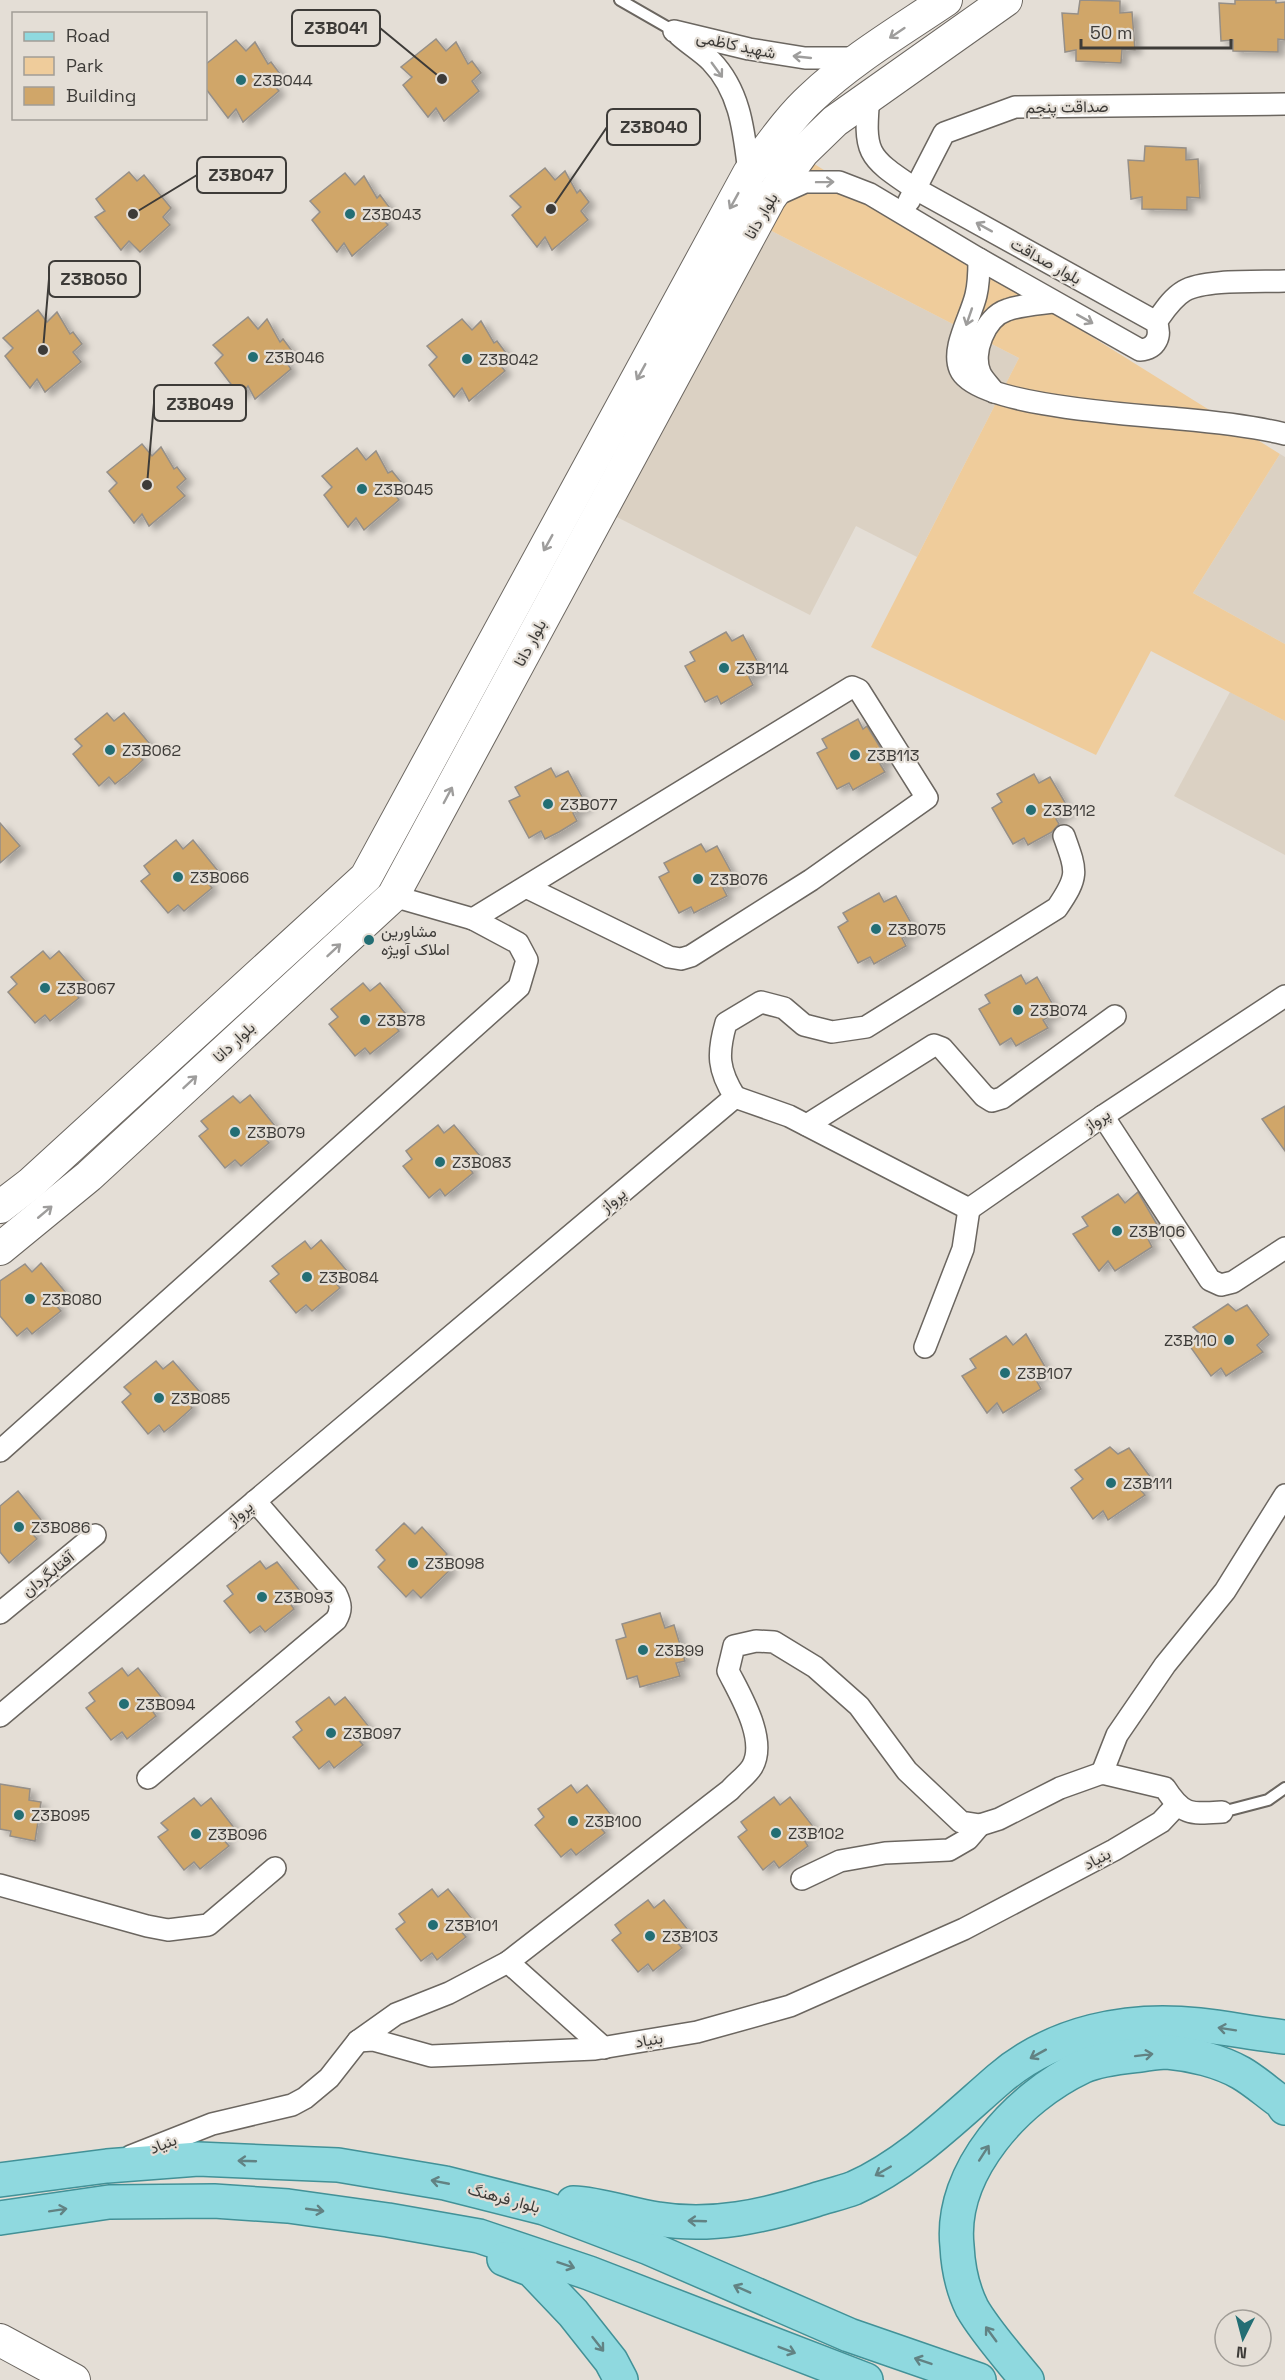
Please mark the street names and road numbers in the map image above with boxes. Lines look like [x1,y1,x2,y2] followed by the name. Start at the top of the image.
[694,26,778,64] street label: شهید کاظمی
[1025,96,1109,119] street label: صداقت پنجم
[739,189,783,243] street label: بلوار دانا
[1007,233,1085,289] street label: بلوار صداقت
[509,616,551,670] street label: بلوار دانا
[208,1017,260,1067] street label: بلوار دانا
[1079,1104,1115,1138] street label: پرواز
[595,1183,631,1218] street label: پرواز
[222,1496,258,1531] street label: پرواز
[18,1546,79,1601] street label: آفتابگردان
[1080,1843,1114,1875] street label: بنیاد
[634,2027,664,2053] street label: بنیاد
[146,2129,180,2159] street label: بنیاد
[466,2178,542,2218] street label: بلوار فرهنگ

